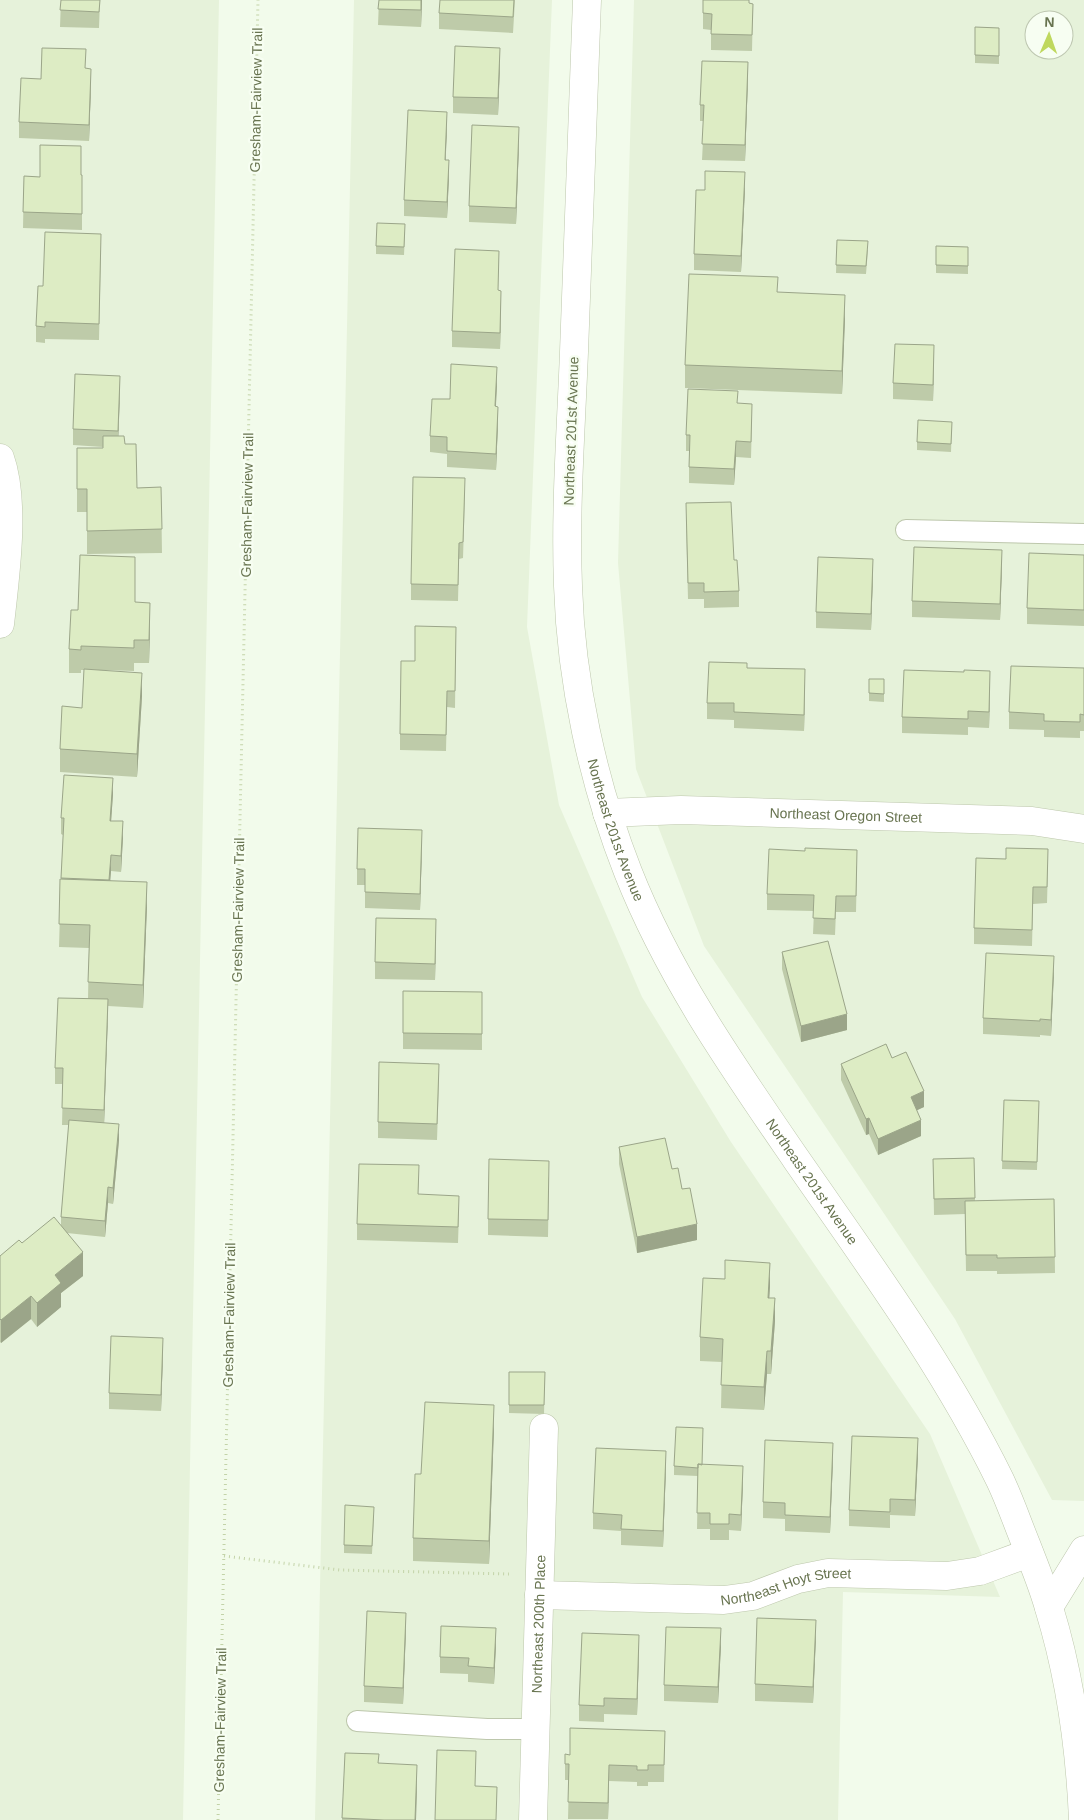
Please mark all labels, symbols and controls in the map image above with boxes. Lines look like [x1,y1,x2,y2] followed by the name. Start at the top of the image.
[1024,10,1074,60] north arrow
[1044,14,1055,30] text: N
[247,28,265,172] street label: Gresham-Fairview Trail
[560,356,582,506] street label: Northeast 201st Avenue
[238,433,256,577] street label: Gresham-Fairview Trail
[584,757,647,904] street label: Northeast 201st Avenue
[769,805,923,826] street label: Northeast Oregon Street
[229,838,247,982] street label: Gresham-Fairview Trail
[763,1116,861,1248] street label: Northeast 201st Avenue
[220,1243,238,1387] street label: Gresham-Fairview Trail
[529,1554,548,1694] street label: Northeast 200th Place
[719,1565,852,1608] street label: Northeast Hoyt Street
[211,1648,229,1792] street label: Gresham-Fairview Trail

